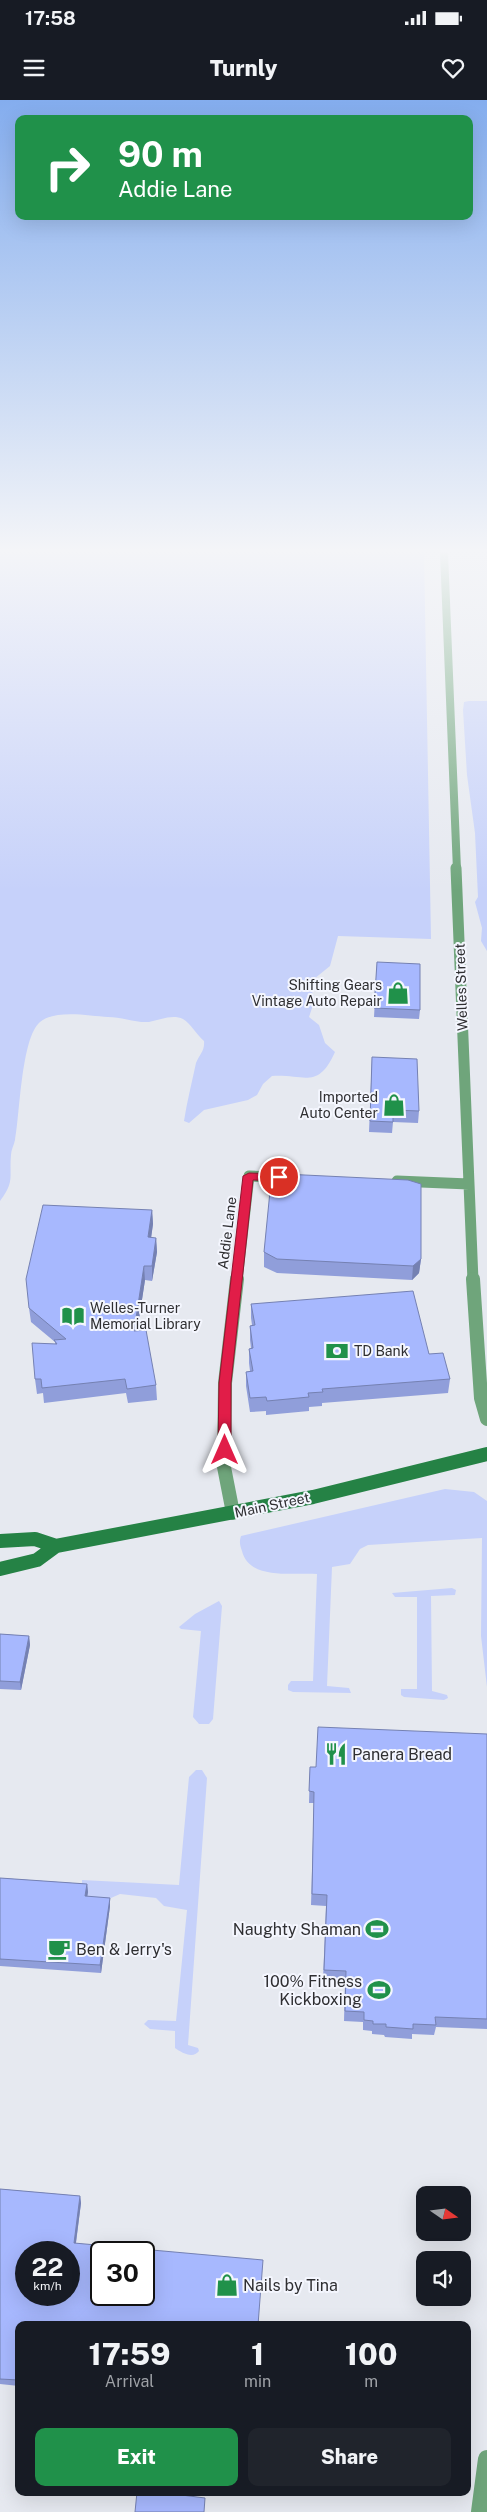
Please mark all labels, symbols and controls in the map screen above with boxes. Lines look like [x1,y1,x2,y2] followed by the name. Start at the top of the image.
[25,7,76,29] text: 17:58
[20,54,48,82] icon: menu
[439,54,467,82] icon: heart
[210,55,277,81] text: Turnly
[118,134,203,175] text: 90 m
[35,135,100,200] icon: right
[118,176,233,202] text: Addie Lane
[451,943,471,1031] street label: Welles Street
[252,977,382,1009] place label: Shifting Gears Vintage Auto Repair
[385,980,411,1006] shop icon: Shifting Gears Vintage Auto Repair
[300,1089,378,1121] place label: Imported Auto Center
[381,1092,407,1118] shop icon: Imported Auto Center
[258,1156,300,1198] pin
[265,1163,293,1191] icon: arrive
[215,1196,239,1270] street label: Addie Lane
[90,1300,201,1332] place label: Welles-Turner Memorial Library
[60,1303,86,1329] library icon: Welles-Turner Memorial Library
[324,1338,350,1364] bank icon: TD Bank
[354,1343,409,1359] place label: TD Bank
[198,1423,250,1475] position arrow
[233,1489,311,1521] street label: Main Street
[323,1741,349,1767] restaurant icon: Panera Bread
[352,1745,452,1764] place label: Panera Bread
[364,1916,390,1942] sports icon: Naughty Shaman
[233,1920,361,1939] place label: Naughty Shaman
[46,1936,72,1962] cafe icon: Ben & Jerry's
[76,1940,172,1959] place label: Ben & Jerry's
[264,1972,362,2009] place label: 100% Fitness Kickboxing
[366,1977,392,2003] sports icon: 100% Fitness Kickboxing
[416,2186,471,2241] north arrow
[416,2186,471,2306] map controls
[90,2241,155,2306] speed limit sign: 30
[416,2251,471,2306] button: sound
[32,2252,63,2282] text: 22
[214,2272,240,2298] shop icon: Nails by Tina
[243,2276,338,2295] place label: Nails by Tina
[33,2279,62,2293] text: km/h
[89,2336,171,2372] text: 17:59
[251,2336,264,2372] text: 1
[345,2336,397,2372] text: 100
[105,2372,154,2391] text: Arrival
[244,2372,271,2391] text: min
[364,2372,378,2391] text: m
[35,2428,238,2486] button: Exit
[248,2428,451,2486] button: Share

